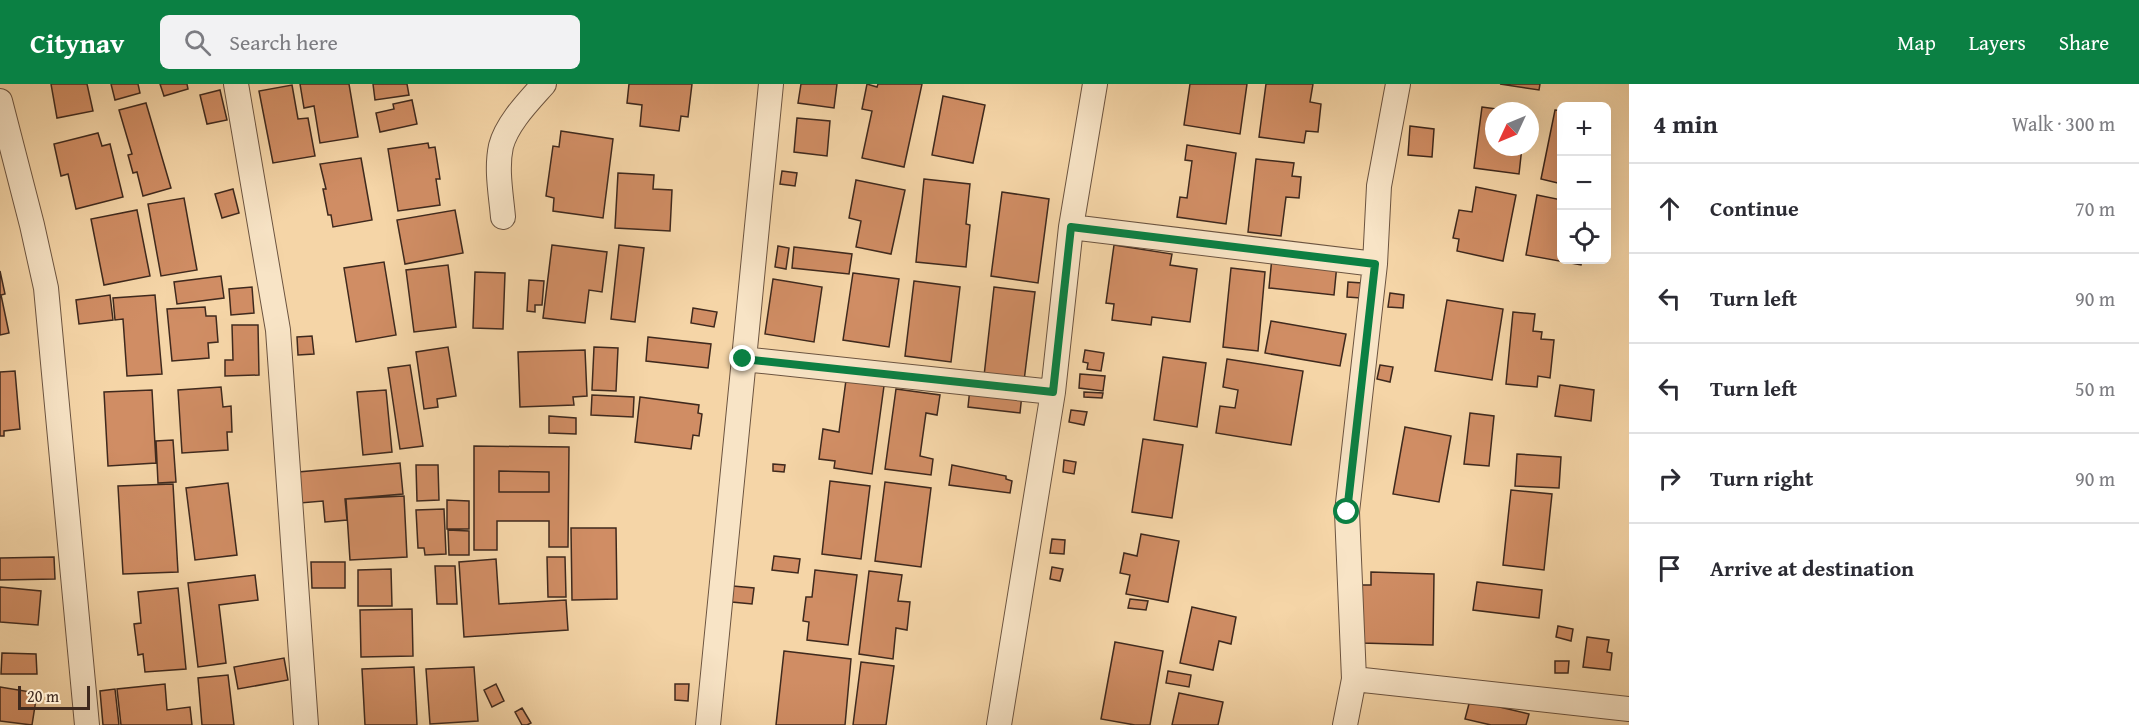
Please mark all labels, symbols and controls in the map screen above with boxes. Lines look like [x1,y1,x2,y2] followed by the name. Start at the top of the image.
[160,15,580,69] search box
[30,22,124,63] text: Citynav
[181,26,214,59] icon: search
[229,26,338,58] text: Search here
[1897,27,1936,58] text: Map
[1969,27,2026,58] text: Layers
[2059,27,2109,58] text: Share
[1485,102,1539,156] north arrow
[1557,102,1611,264] map controls
[1557,102,1611,156] button: +
[1653,104,1718,143] text: 4 min
[2012,109,2115,138] text: Walk · 300 m
[1557,156,1611,210] button: −
[1653,192,1686,225] icon: ahead
[1710,192,1799,224] text: Continue
[2075,194,2115,223] text: 70 m
[1557,210,1611,264] button: locate
[1653,282,1686,315] icon: left
[1710,282,1797,314] text: Turn left
[2075,284,2115,313] text: 90 m
[729,345,755,371] route end
[1653,372,1686,405] icon: left
[1710,372,1797,404] text: Turn left
[2075,374,2115,403] text: 50 m
[1653,462,1686,495] icon: right
[1710,462,1813,494] text: Turn right
[2075,464,2115,493] text: 90 m
[1333,498,1359,524] route start
[1653,552,1686,585] icon: arrive
[1710,552,1914,584] text: Arrive at destination
[18,683,90,710] scale bar
[27,684,59,708] text: 20 m

